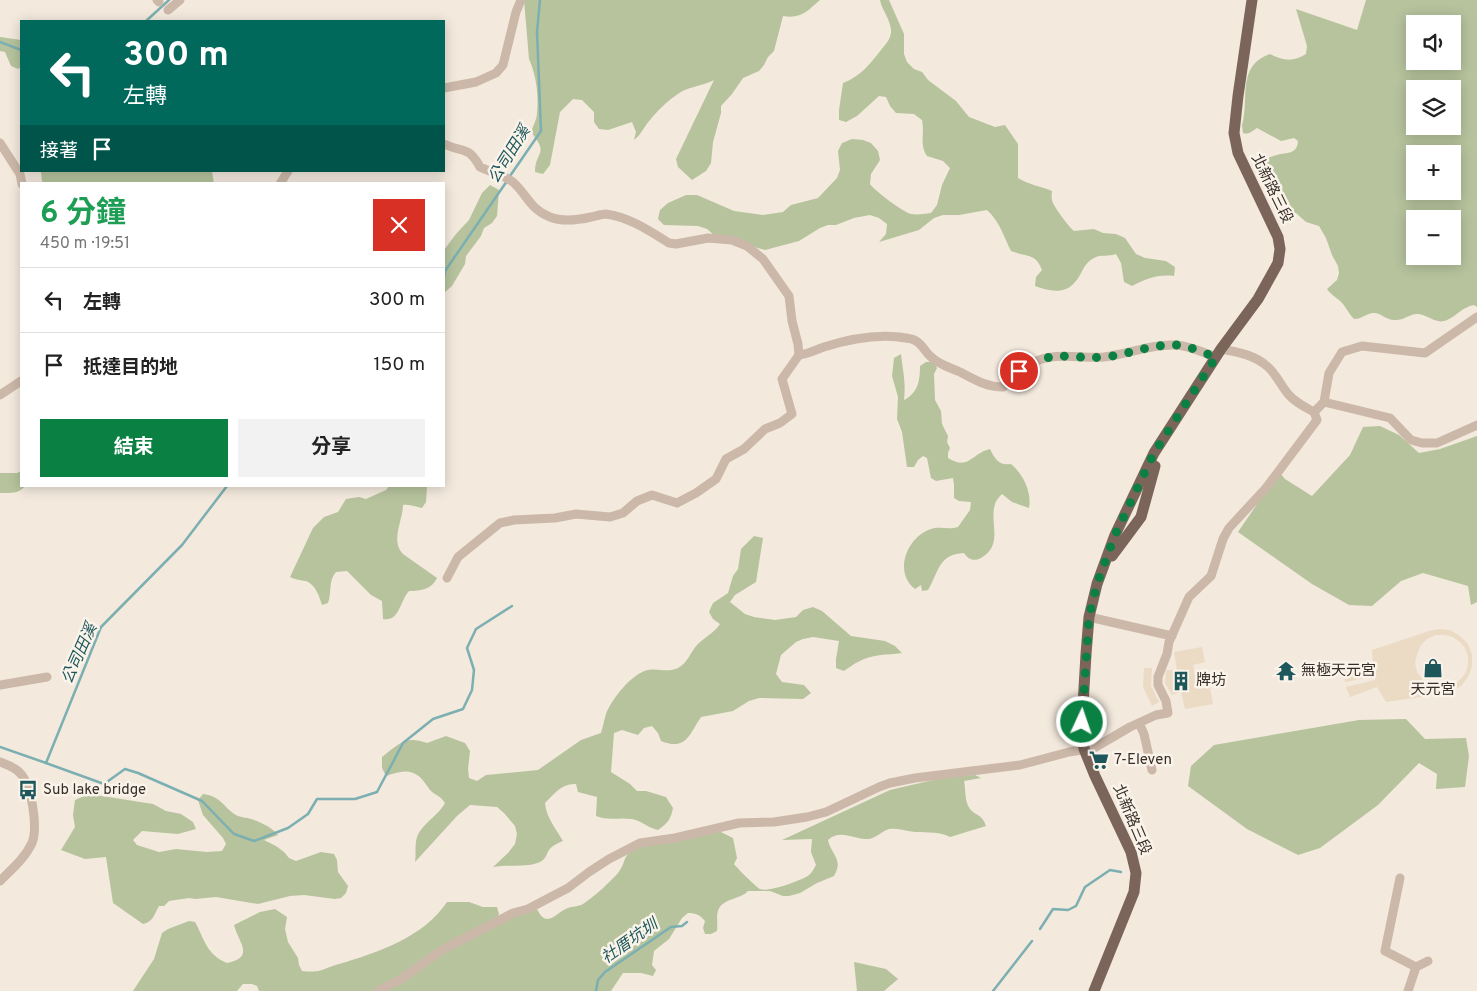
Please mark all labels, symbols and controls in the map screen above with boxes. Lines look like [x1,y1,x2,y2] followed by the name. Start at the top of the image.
[1406,15,1461,265] map controls
[1406,15,1461,70] button: sound
[123,34,229,78] text: 300 m
[40,40,105,105] icon: left
[1406,80,1461,135] button: layers
[123,84,167,111] text: 左轉
[485,121,536,187] water label: 公司田溪
[88,135,116,163] icon: arrive
[40,140,78,164] text: 接著
[1406,145,1461,200] button: +
[1246,151,1297,227] street label: 北新路三段
[40,196,126,233] text: 6 分鐘
[373,199,425,251] button: close
[1406,210,1461,265] button: −
[40,234,130,254] text: 450 m · 19:51
[40,286,68,314] icon: left
[369,288,425,312] text: 300 m
[83,291,121,315] text: 左轉
[998,350,1040,392] pin
[40,351,68,379] icon: arrive
[373,353,425,377] text: 150 m
[83,356,178,380] text: 抵達目的地
[1005,357,1033,385] icon: arrive
[40,419,228,477] button: 結束
[238,419,425,477] button: 分享
[58,619,103,687] water label: 公司田溪
[1422,657,1444,679] shop icon: 天元宮
[1275,660,1297,682] temple icon: 無極天元宮
[1301,662,1376,681] place label: 無極天元宮
[1170,670,1192,692] building icon: 牌坊
[1196,671,1226,691] place label: 牌坊
[1410,681,1456,700] place label: 天元宮
[1055,695,1107,747] position arrow
[1088,749,1110,771] supermarket icon: 7-Eleven
[1114,751,1172,770] place label: 7-Eleven
[17,779,39,801] bus stop icon: Sub lake bridge
[43,781,146,800] place label: Sub lake bridge
[1108,781,1155,858] street label: 北新路三段
[598,914,664,969] water label: 社厝坑圳

